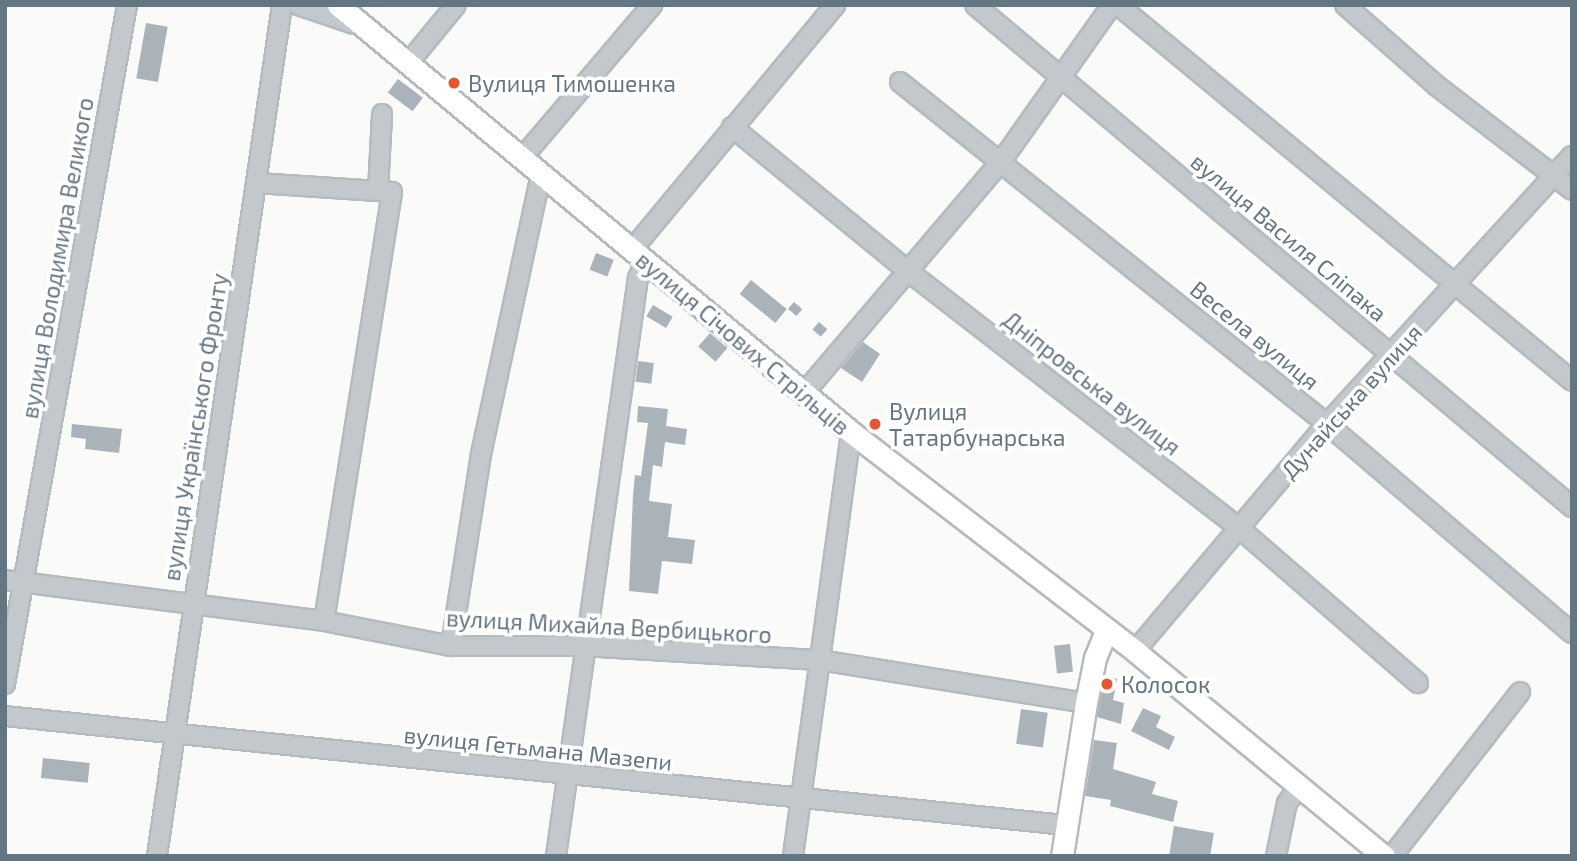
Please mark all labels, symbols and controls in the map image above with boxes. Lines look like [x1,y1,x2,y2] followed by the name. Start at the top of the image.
[468,69,676,97] place label: Вулиця Тимошенка
[446,75,462,91] marker: Вулиця Тимошенка
[15,95,99,421] street label: вулиця Володимира Великого
[1186,147,1392,327] street label: вулиця Василя Сліпака
[631,246,855,440] street label: вулиця Січових Стрільців
[157,271,233,583] street label: вулиця Українського Фронту
[1185,275,1325,395] street label: Весела вулиця
[998,305,1186,461] street label: Дніпровська вулиця
[1275,318,1427,484] street label: Дунайська вулиця
[889,397,1065,451] place label: Вулиця Татарбунарська
[867,416,883,432] marker: Вулиця Татарбунарська
[446,604,772,648] street label: вулиця Михайла Вербицького
[1121,670,1210,698] place label: Колосок
[1099,676,1115,692] marker: Колосок
[402,720,674,776] street label: вулиця Гетьмана Мазепи

